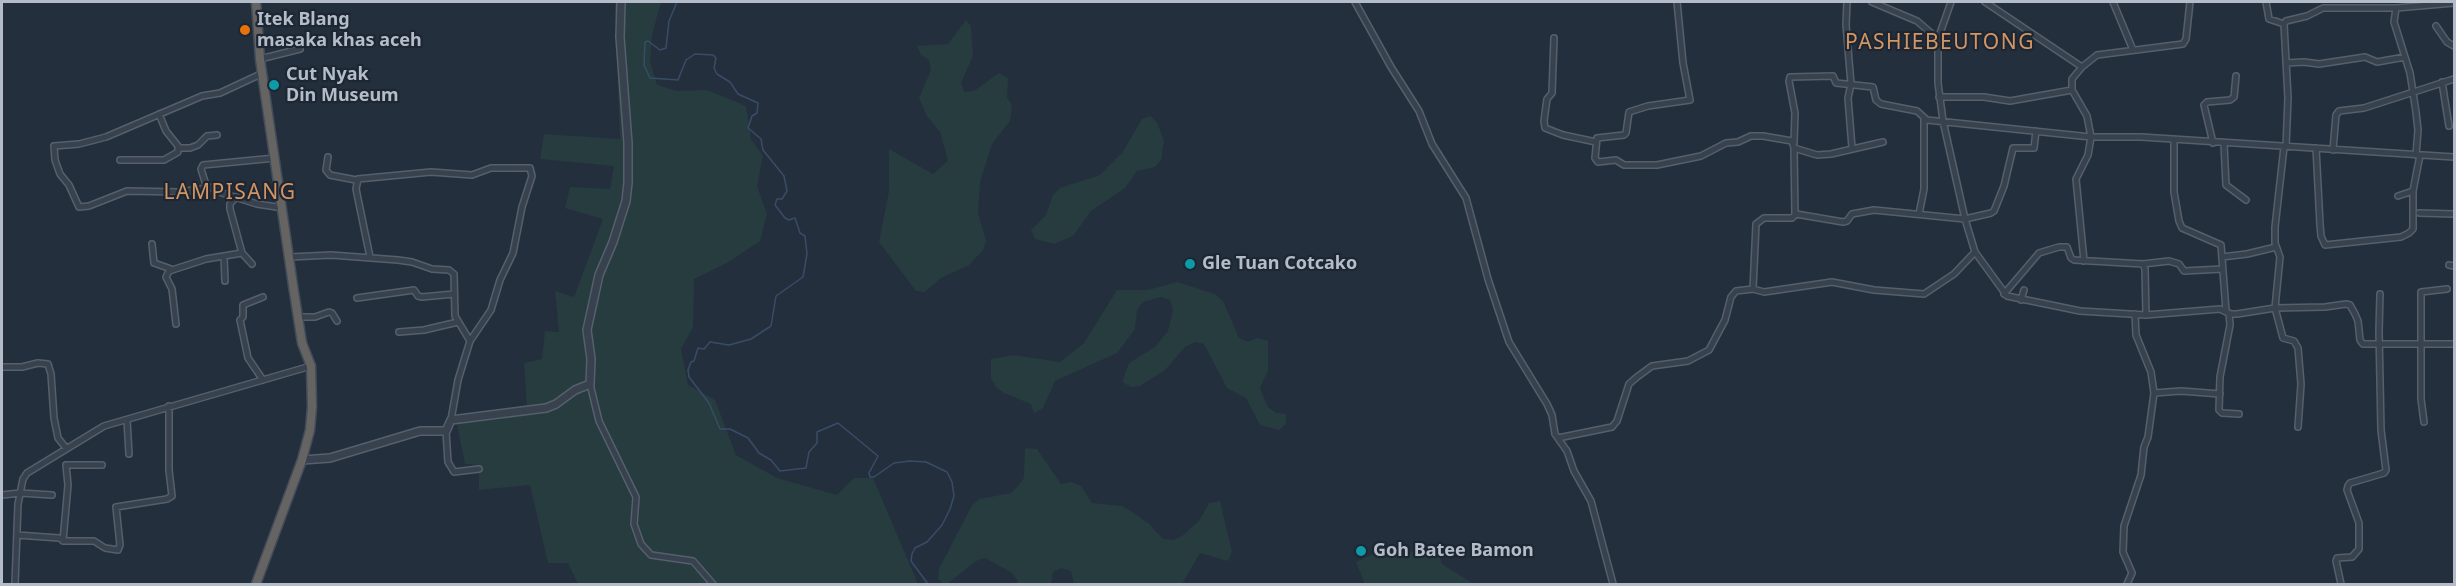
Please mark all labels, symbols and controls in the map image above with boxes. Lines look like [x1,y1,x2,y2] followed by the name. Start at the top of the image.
[257,9,422,52] place label: Itek Blang masaka khas aceh
[238,23,252,37] marker: Itek Blang masaka khas aceh
[1845,30,2035,56] district label: PASHIEBEUTONG
[286,64,399,106] place label: Cut Nyak Din Museum
[267,78,281,92] marker: Cut Nyak Din Museum
[164,180,296,206] district label: LAMPISANG
[1202,253,1357,275] place label: Gle Tuan Cotcako
[1183,257,1197,271] marker: Gle Tuan Cotcako
[1373,540,1534,562] place label: Goh Batee Bamon
[1354,544,1368,558] marker: Goh Batee Bamon

